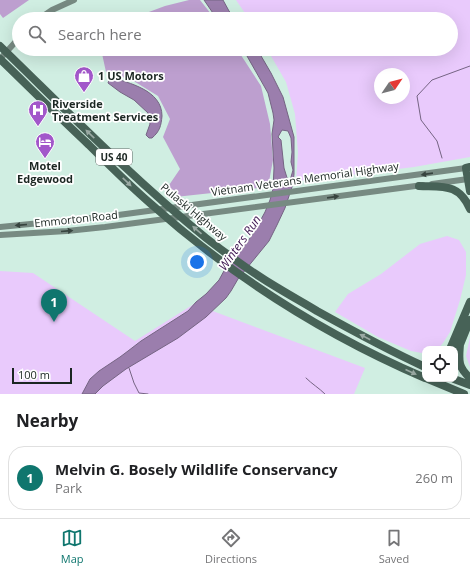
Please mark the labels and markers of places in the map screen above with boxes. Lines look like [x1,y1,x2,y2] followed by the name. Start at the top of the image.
[73,65,95,93] shop icon: 1 US Motors
[98,68,164,83] place label: 1 US Motors
[52,96,159,124] place label: Riverside Treatment Services
[27,99,49,127] hospital icon: Riverside Treatment Services
[34,131,56,159] hotel icon: Motel Edgewood
[17,158,73,186] place label: Motel Edgewood
[41,289,67,322] pin: 1

